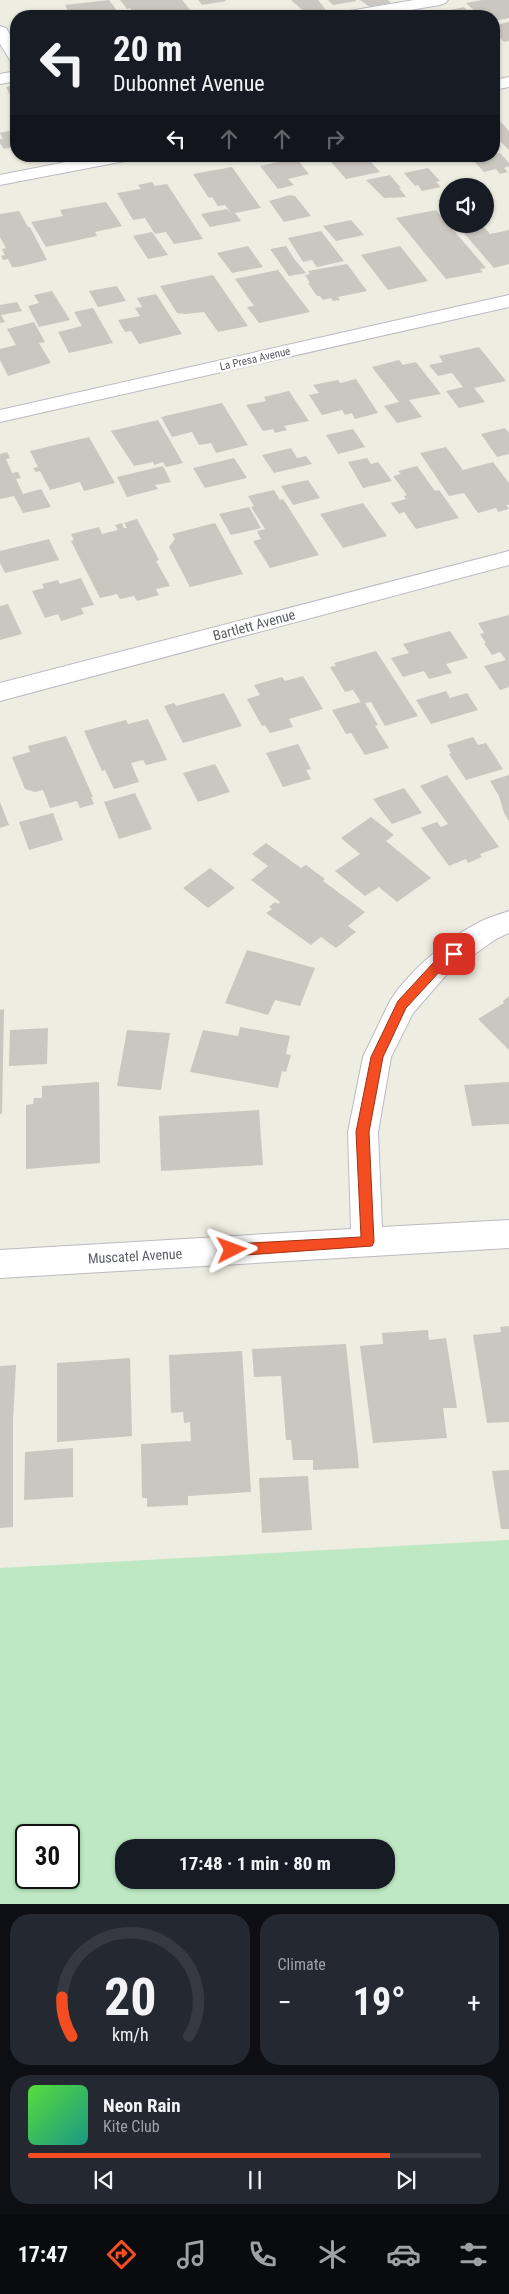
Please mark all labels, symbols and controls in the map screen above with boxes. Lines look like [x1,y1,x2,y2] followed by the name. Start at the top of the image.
[113,29,182,70] text: 20 m
[30,30,95,95] icon: left
[113,71,265,96] text: Dubonnet Avenue
[162,125,190,153] icon: left
[215,125,243,153] icon: ahead
[268,125,296,153] icon: ahead
[321,125,349,153] icon: right
[439,178,494,233] map controls
[439,178,494,233] button: sound
[218,345,292,373] street label: La Presa Avenue
[211,606,297,644] street label: Bartlett Avenue
[433,933,475,975] pin
[440,940,468,968] icon: arrive
[205,1223,257,1275] position arrow
[87,1246,183,1266] street label: Muscatel Avenue
[15,1824,80,1889] speed limit sign: 30
[179,1852,331,1875] text: 17:48 · 1 min · 80 m
[278,1955,326,1974] text: Climate
[103,1967,156,2028] text: 20
[353,1980,406,2024] text: 19°
[278,1986,292,2019] text: −
[467,1986,481,2019] text: +
[111,2024,148,2045] text: km/h
[103,2094,181,2117] text: Neon Rain
[103,2117,160,2136] text: Kite Club
[90,2166,118,2194] icon: previous
[241,2166,269,2194] icon: pause
[392,2166,420,2194] icon: next
[104,2237,139,2272] icon: directions
[174,2237,209,2272] icon: music
[245,2237,280,2272] icon: phone
[315,2237,350,2272] icon: climate
[386,2237,421,2272] icon: car
[456,2237,491,2272] icon: filters
[18,2242,68,2267] text: 17:47

